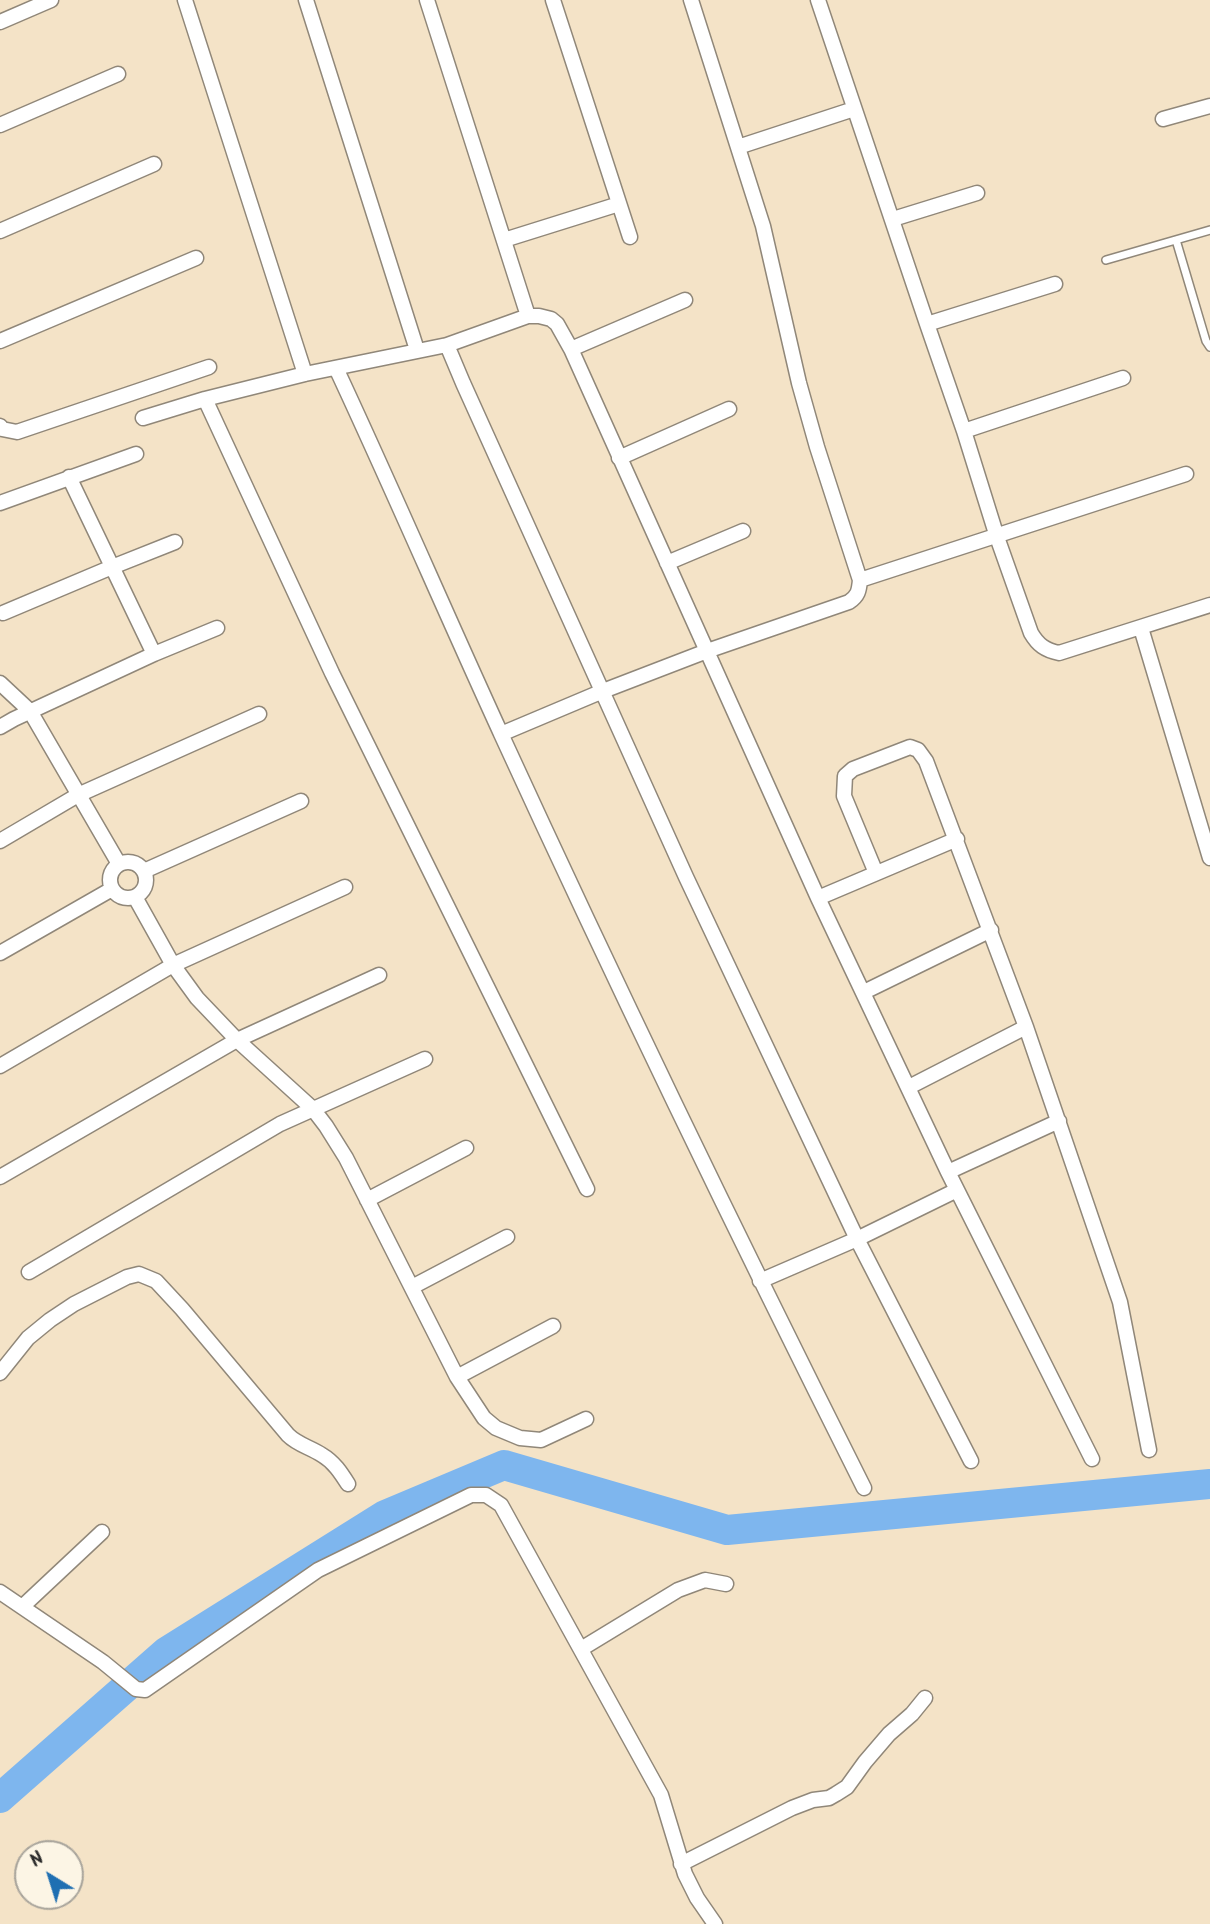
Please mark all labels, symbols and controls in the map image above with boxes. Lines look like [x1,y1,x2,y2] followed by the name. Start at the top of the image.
[14,1840,84,1910] north arrow
[23,1845,51,1876] text: N

